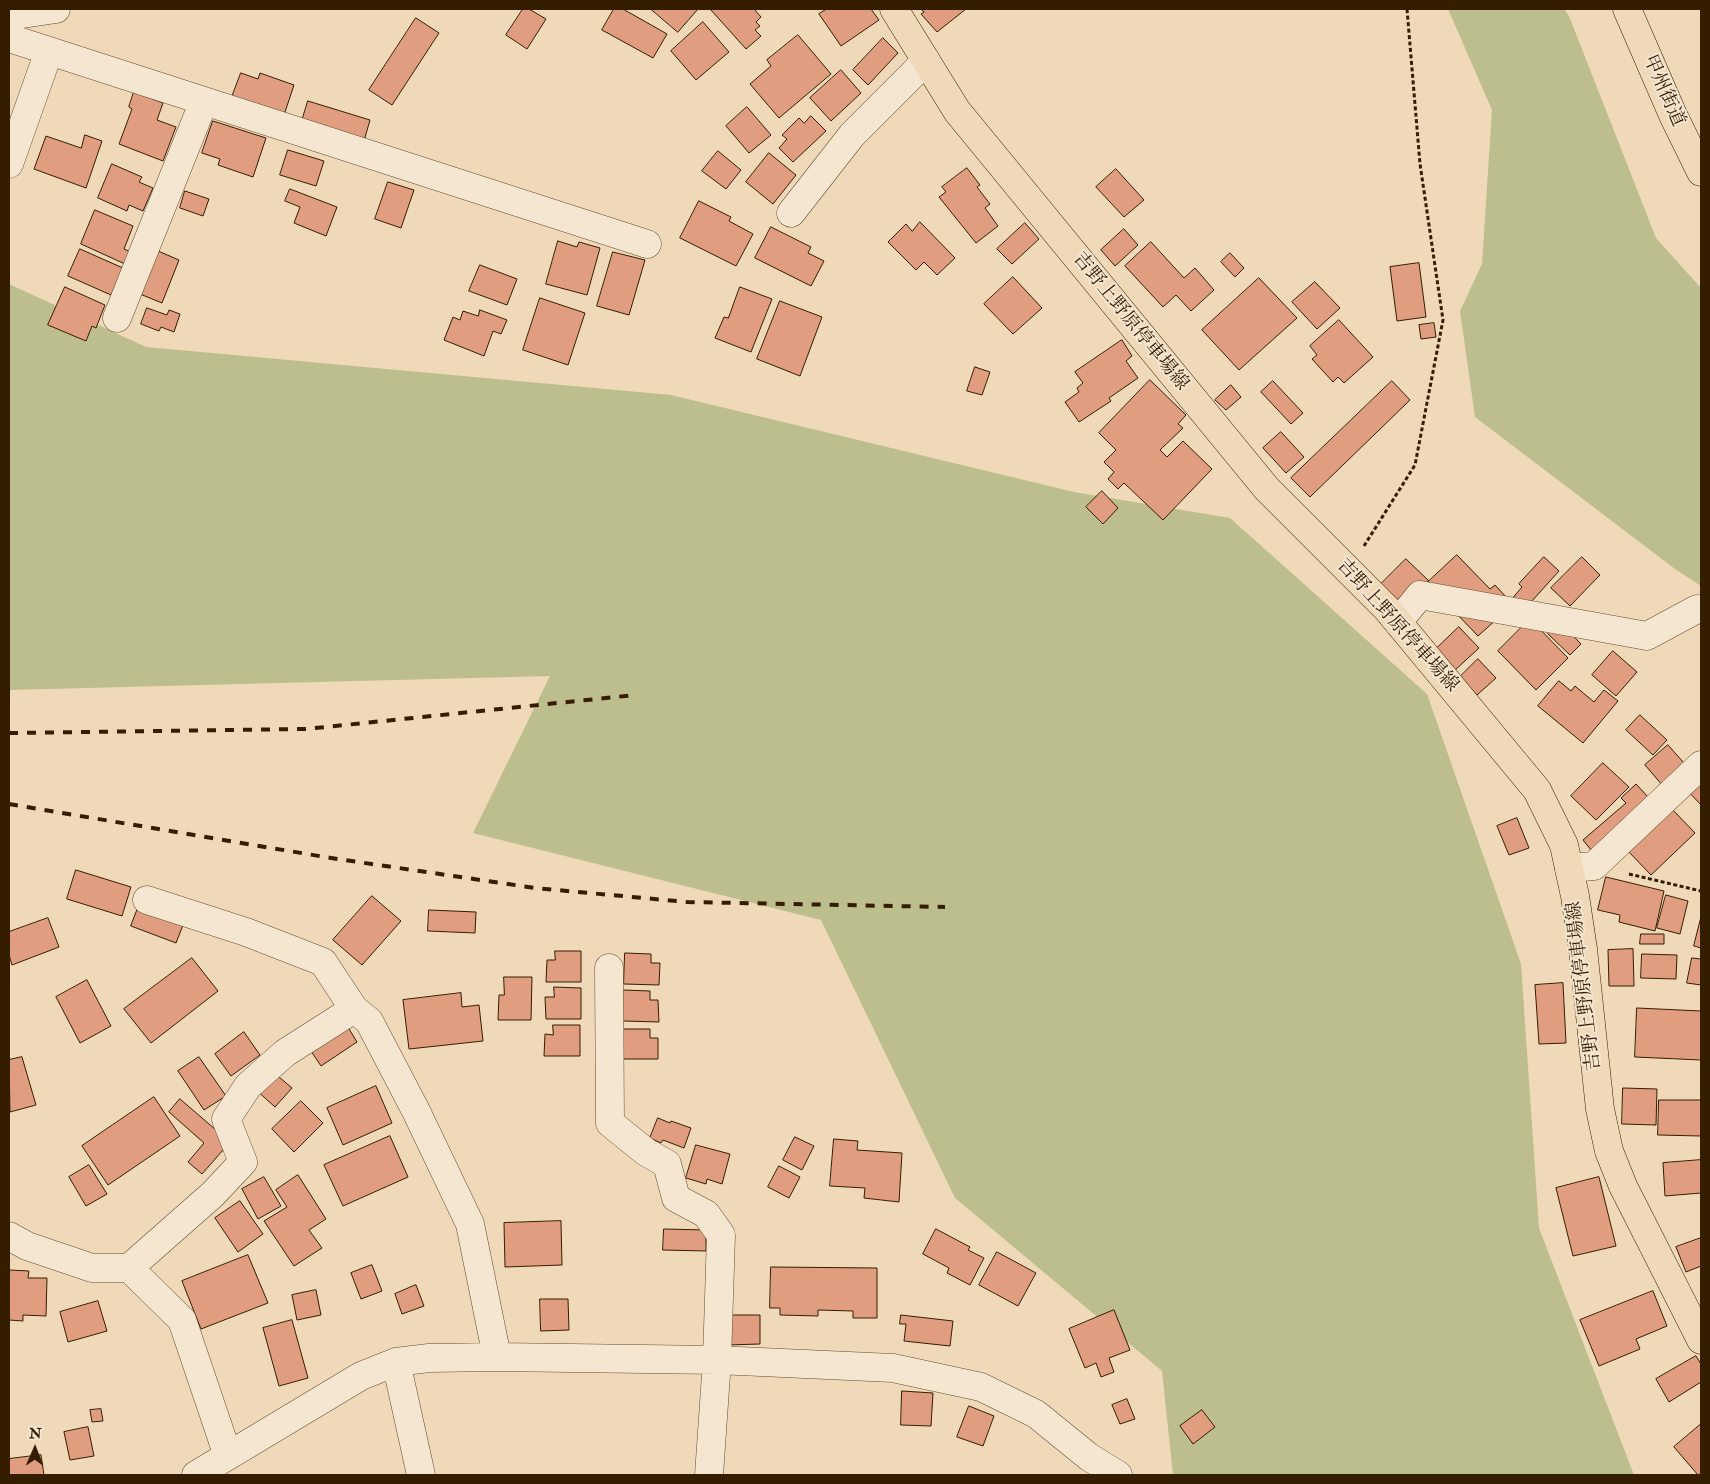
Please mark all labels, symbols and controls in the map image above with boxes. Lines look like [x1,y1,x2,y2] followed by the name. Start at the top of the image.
[1637,52,1689,130] street label: 甲州街道
[1067,248,1193,396] street label: 吉野上野原停車場線
[1331,555,1463,697] street label: 吉野上野原停車場線
[1563,900,1607,1072] street label: 吉野上野原停車場線
[10,1424,60,1474] north arrow
[29,1425,42,1442] text: N

